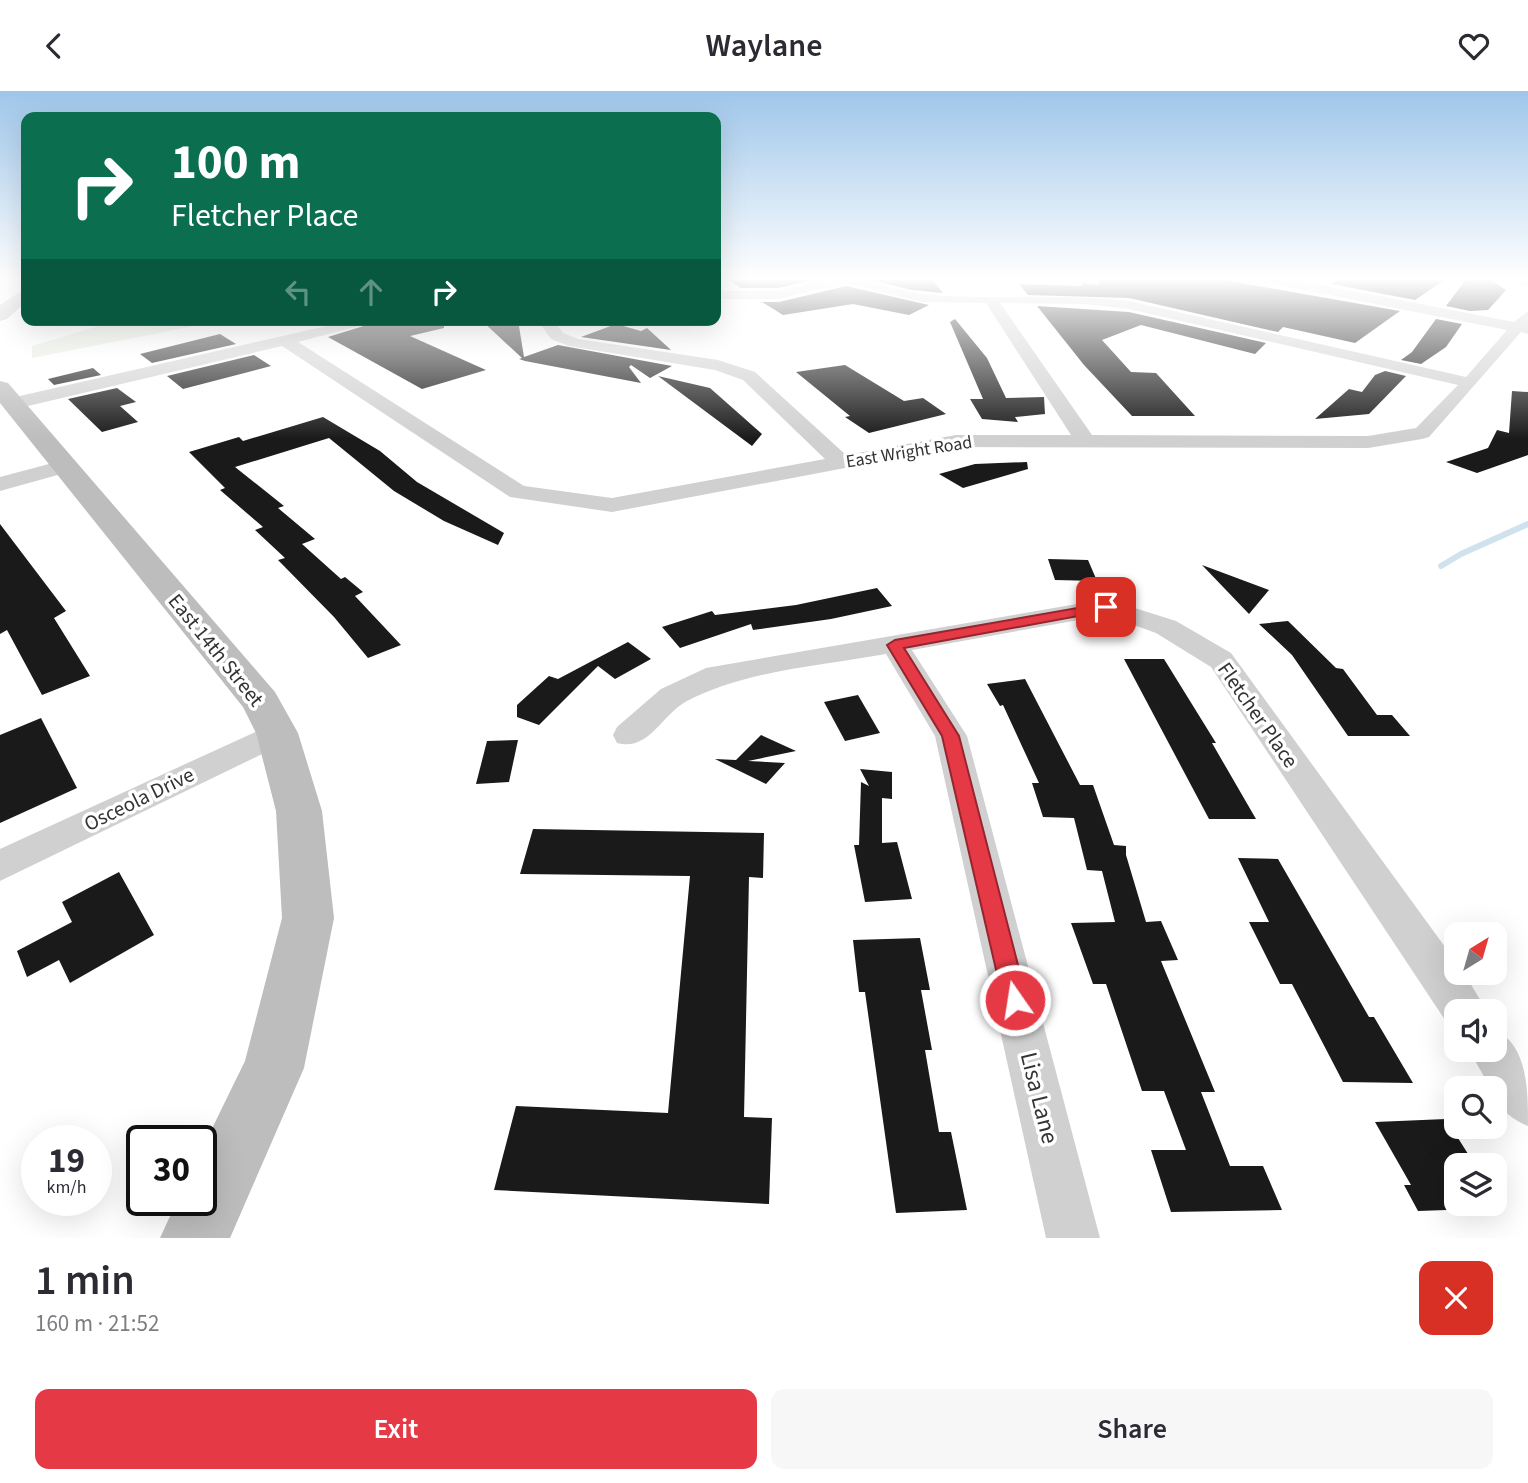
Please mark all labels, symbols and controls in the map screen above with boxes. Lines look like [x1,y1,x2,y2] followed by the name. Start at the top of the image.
[706,23,822,69] text: Waylane
[35,27,73,65] icon: back
[1455,27,1493,65] icon: heart
[171,128,300,198] text: 100 m
[56,140,147,231] icon: right
[171,193,358,239] text: Fletcher Place
[279,273,317,311] icon: left
[352,273,390,311] icon: ahead
[425,273,463,311] icon: right
[844,430,974,474] street label: East Wright Road
[1076,577,1136,637] pin
[161,587,271,713] street label: East 14th Street
[1087,588,1125,626] icon: arrive
[1210,656,1306,774] street label: Fletcher Place
[79,759,199,839] street label: Osceola Drive
[1444,922,1507,985] north arrow
[1444,922,1507,1216] map controls
[978,963,1052,1037] position arrow
[1444,999,1507,1062] button: sound
[1011,1048,1067,1148] street label: Lisa Lane
[1444,1076,1507,1139] button: search
[126,1125,217,1216] speed limit sign: 30
[48,1136,85,1186] text: 19
[1444,1153,1507,1216] button: layers
[47,1175,86,1200] text: km/h
[35,1251,135,1311] text: 1 min
[1419,1261,1493,1335] button: close
[35,1307,159,1340] text: 160 m · 21:52
[35,1389,757,1469] button: Exit
[771,1389,1493,1469] button: Share

